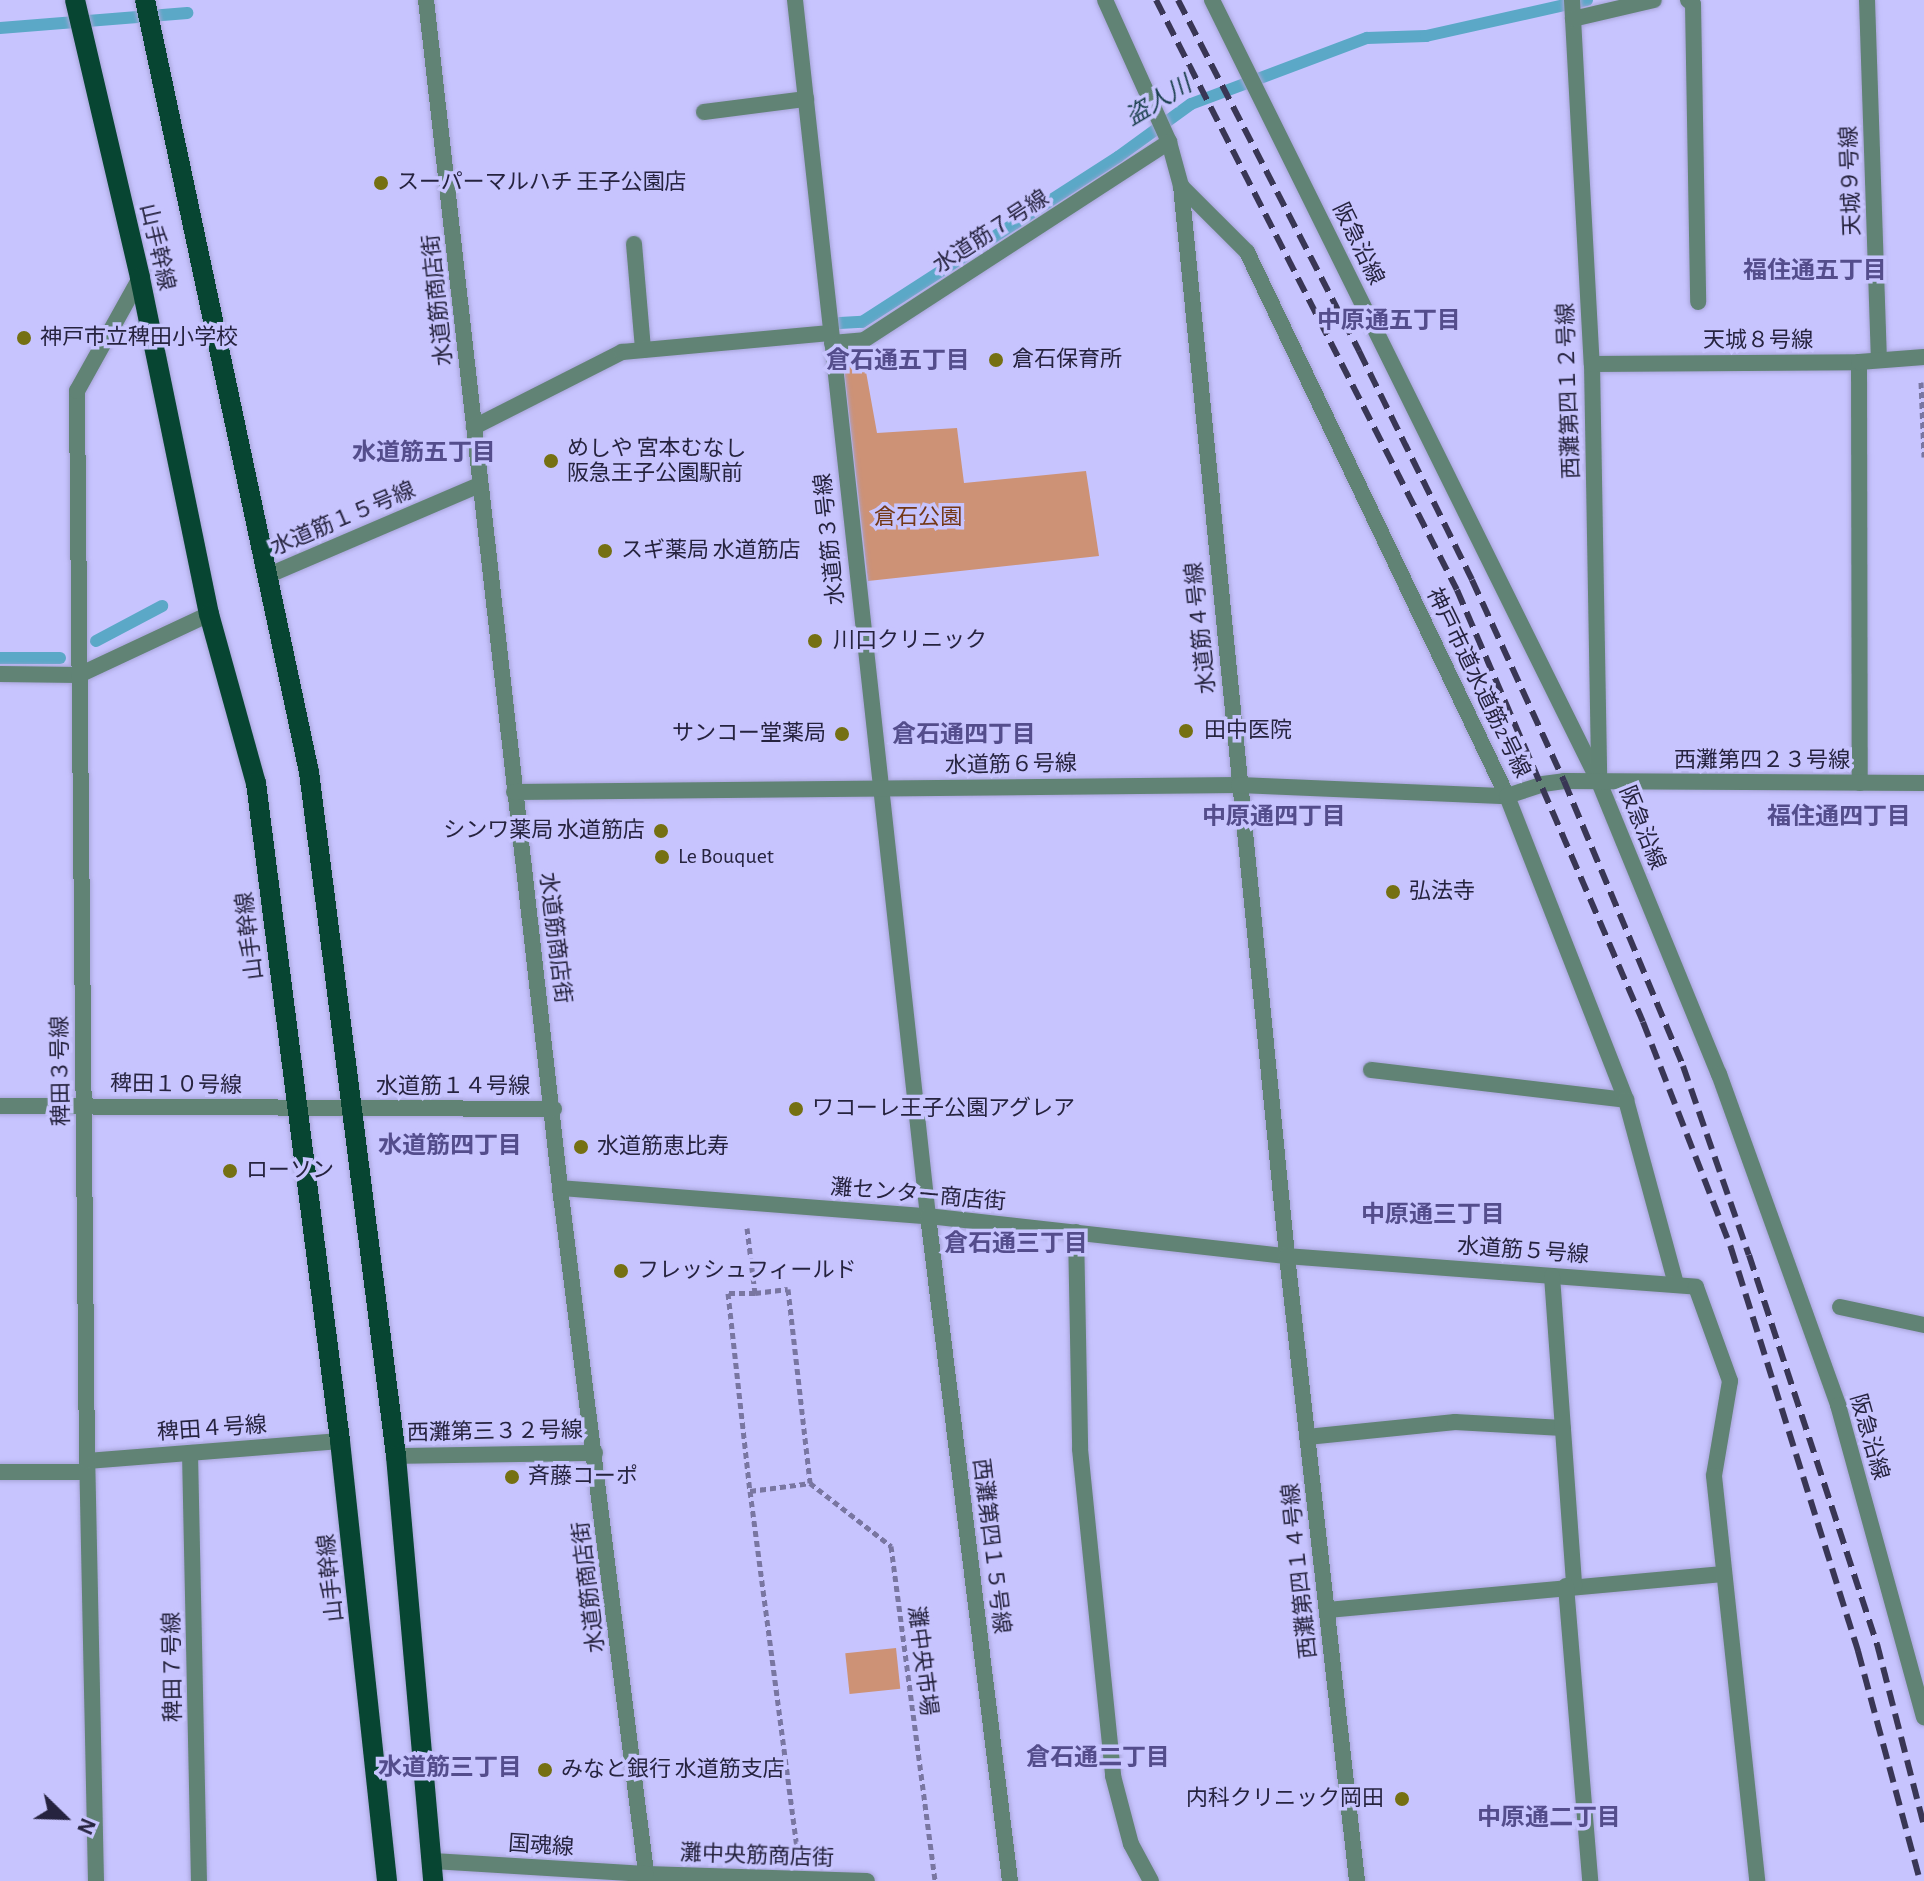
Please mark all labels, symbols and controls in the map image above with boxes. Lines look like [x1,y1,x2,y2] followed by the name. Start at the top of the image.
[1121,71,1197,133] water label: 盗人川
[1836,126,1866,236] street label: 天城９号線
[397,170,687,196] place label: スーパーマルハチ 王子公園店
[372,174,390,192] marker: スーパーマルハチ 王子公園店
[928,185,1054,279] street label: 水道筋７号線
[1327,199,1389,289] street label: 阪急沿線
[134,201,180,293] street label: 山手幹線
[418,233,458,367] street label: 水道筋商店街
[1743,258,1887,286] district label: 福住通五丁目
[1553,303,1585,479] street label: 西灘第四１２号線
[1317,308,1461,336] district label: 中原通五丁目
[40,325,238,351] place label: 神戸市立稗田小学校
[1703,328,1813,354] street label: 天城８号線
[15,329,33,347] marker: 神戸市立稗田小学校
[1012,347,1122,373] place label: 倉石保育所
[826,348,970,376] district label: 倉石通五丁目
[987,351,1005,369] marker: 倉石保育所
[567,435,747,486] place label: めしや 宮本むなし 阪急王子公園駅前
[352,440,496,468] district label: 水道筋五丁目
[542,452,560,470] marker: めしや 宮本むなし 阪急王子公園駅前
[810,472,850,606] street label: 水道筋３号線
[267,477,419,561] street label: 水道筋１５号線
[874,505,962,531] park label: 倉石公園
[621,538,801,564] place label: スギ薬局 水道筋店
[596,542,614,560] marker: スギ薬局 水道筋店
[1181,561,1221,695] street label: 水道筋４号線
[1421,584,1535,782] street label: 神戸市道水道筋2号線
[833,628,987,654] place label: 川口クリニック
[804,630,826,652] marker: 川口クリニック
[1204,718,1292,744] place label: 田中医院
[1175,720,1197,742] marker: 田中医院
[672,721,826,747] place label: サンコー堂薬局
[892,722,1036,750] district label: 倉石通四丁目
[833,725,851,743] marker: サンコー堂薬局
[1674,748,1850,774] street label: 西灘第四２３号線
[945,751,1077,779] street label: 水道筋６号線
[1613,782,1671,874] street label: 阪急沿線
[1202,804,1346,832] district label: 中原通四丁目
[1767,804,1911,832] district label: 福住通四丁目
[443,818,645,844] place label: シンワ薬局 水道筋店
[652,822,670,840] marker: シンワ薬局 水道筋店
[678,844,774,870] place label: Le Bouquet
[653,848,671,866] marker: Le Bouquet
[534,871,576,1005] street label: 水道筋商店街
[1409,879,1475,905] place label: 弘法寺
[1384,883,1402,901] marker: 弘法寺
[232,891,268,981] street label: 山手幹線
[47,1016,75,1126] street label: 稗田３号線
[110,1071,242,1099] street label: 稗田１０号線
[376,1074,530,1100] street label: 水道筋１４号線
[812,1096,1076,1122] place label: ワコーレ王子公園アグレア
[787,1100,805,1118] marker: ワコーレ王子公園アグレア
[378,1133,522,1161] district label: 水道筋四丁目
[597,1134,729,1160] place label: 水道筋恵比寿
[572,1138,590,1156] marker: 水道筋恵比寿
[246,1158,334,1184] place label: ローソン
[221,1162,239,1180] marker: ローソン
[829,1174,1007,1216] street label: 灘センター商店街
[1361,1202,1505,1230] district label: 中原通三丁目
[944,1231,1088,1259] district label: 倉石通三丁目
[1456,1233,1590,1269] street label: 水道筋５号線
[637,1258,857,1284] place label: フレッシュフィールド
[612,1262,630,1280] marker: フレッシュフィールド
[1844,1391,1894,1483] street label: 阪急沿線
[156,1412,268,1446] street label: 稗田４号線
[407,1417,583,1447] street label: 西灘第三３２号線
[967,1457,1015,1635] street label: 西灘第四１５号線
[528,1464,638,1490] place label: 斉藤コーポ
[503,1468,521,1486] marker: 斉藤コーポ
[1278,1482,1322,1660] street label: 西灘第四１４号線
[568,1520,610,1654] street label: 水道筋商店街
[313,1533,349,1623] street label: 山手幹線
[902,1605,942,1717] street label: 灘中央市場
[159,1612,187,1722] street label: 稗田７号線
[1026,1745,1170,1773] district label: 倉石通二丁目
[378,1755,522,1783] district label: 水道筋三丁目
[561,1757,785,1783] place label: みなと銀行 水道筋支店
[536,1761,554,1779] marker: みなと銀行 水道筋支店
[24,1777,104,1857] north arrow
[1186,1786,1384,1812] place label: 内科クリニック岡田
[1391,1788,1413,1810] marker: 内科クリニック岡田
[1477,1805,1621,1833] district label: 中原通二丁目
[73,1815,99,1838] text: N
[507,1831,575,1861] street label: 国魂線
[680,1840,834,1872] street label: 灘中央筋商店街

